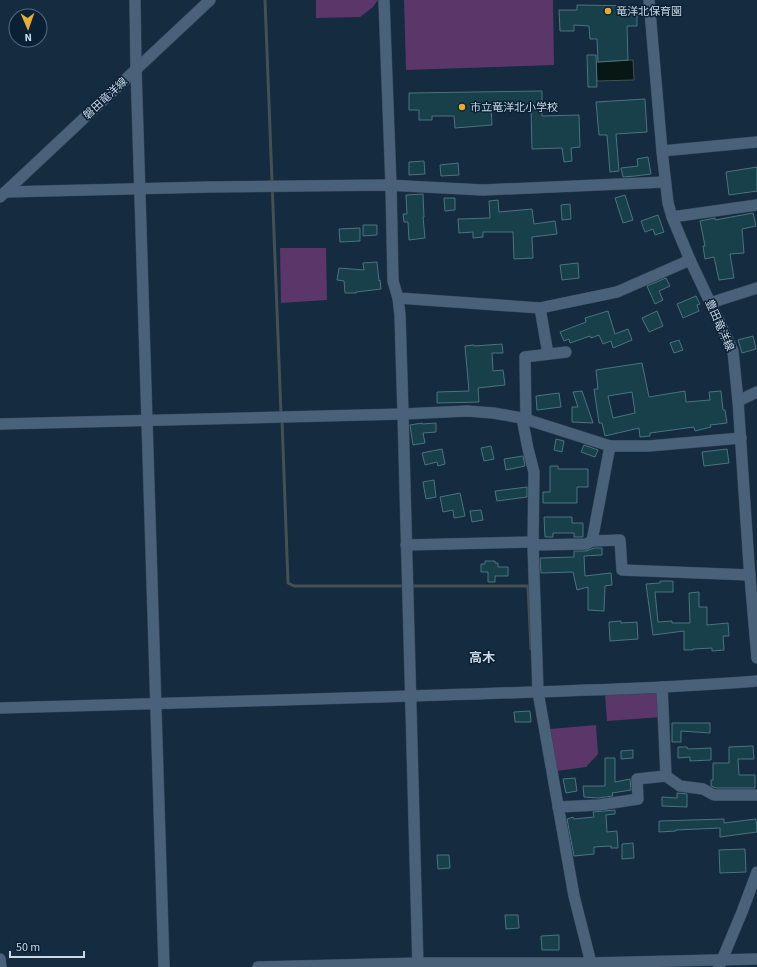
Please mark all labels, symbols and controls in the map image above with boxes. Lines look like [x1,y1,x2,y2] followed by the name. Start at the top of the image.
[616,4,682,19] place label: 竜洋北保育園
[603,6,613,16] marker: 竜洋北保育園
[8,8,48,48] north arrow
[24,30,32,45] text: N
[80,74,131,123] street label: 磐田竜洋線
[470,100,558,115] place label: 市立竜洋北小学校
[457,102,467,112] marker: 市立竜洋北小学校
[702,297,738,353] street label: 豊田竜洋線
[469,649,496,667] district label: 高木
[10,933,84,959] scale bar
[16,939,40,956] text: 50 m

